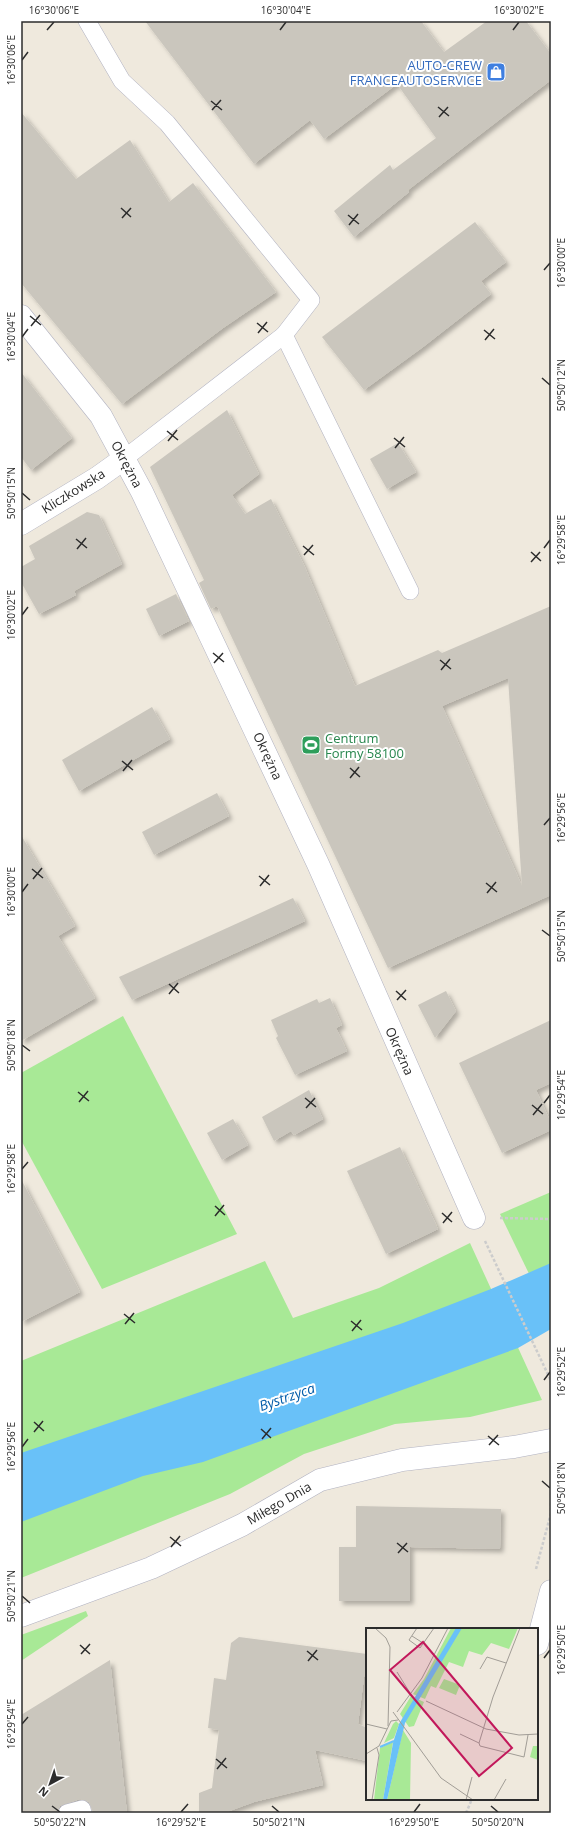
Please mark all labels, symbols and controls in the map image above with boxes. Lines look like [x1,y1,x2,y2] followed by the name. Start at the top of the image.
[29,3,79,17] text: 16°30'06"E
[261,3,311,17] text: 16°30'04"E
[494,3,544,17] text: 16°30'02"E
[4,35,18,85] text: 16°30'06"E
[350,56,482,89] place label: AUTO-CREW FRANCEAUTOSERVICE
[485,61,507,83] shop icon: AUTO-CREW FRANCEAUTOSERVICE
[554,238,568,288] text: 16°30'00"E
[4,312,18,362] text: 16°30'04"E
[554,359,568,411] text: 50°50'12"N
[107,437,147,491] street label: Okrężna
[38,464,108,518] street label: Kliczkowska
[4,467,18,519] text: 50°50'15"N
[554,515,568,565] text: 16°29'58"E
[4,590,18,640] text: 16°30'02"E
[249,729,287,783] street label: Okrężna
[325,729,404,762] place label: Centrum Formy 58100
[300,734,322,756] sports icon: Centrum Formy 58100
[554,793,568,843] text: 16°29'56"E
[4,867,18,917] text: 16°30'00"E
[554,910,568,962] text: 50°50'15"N
[4,1019,18,1071] text: 50°50'18"N
[381,1024,419,1078] street label: Okrężna
[554,1070,568,1120] text: 16°29'54"E
[4,1144,18,1194] text: 16°29'58"E
[554,1347,568,1397] text: 16°29'52"E
[256,1378,317,1415] water label: Bystrzyca
[4,1422,18,1472] text: 16°29'56"E
[554,1462,568,1514] text: 50°50'18"N
[243,1477,315,1529] street label: Miłego Dnia
[4,1570,18,1622] text: 50°50'21"N
[554,1625,568,1675] text: 16°29'50"E
[366,1628,538,1800] inset map
[4,1699,18,1749] text: 16°29'54"E
[30,1764,70,1804] north arrow
[35,1783,52,1801] text: N
[34,1815,86,1829] text: 50°50'22"N
[156,1815,206,1829] text: 16°29'52"E
[253,1815,305,1829] text: 50°50'21"N
[389,1815,439,1829] text: 16°29'50"E
[472,1815,524,1829] text: 50°50'20"N

